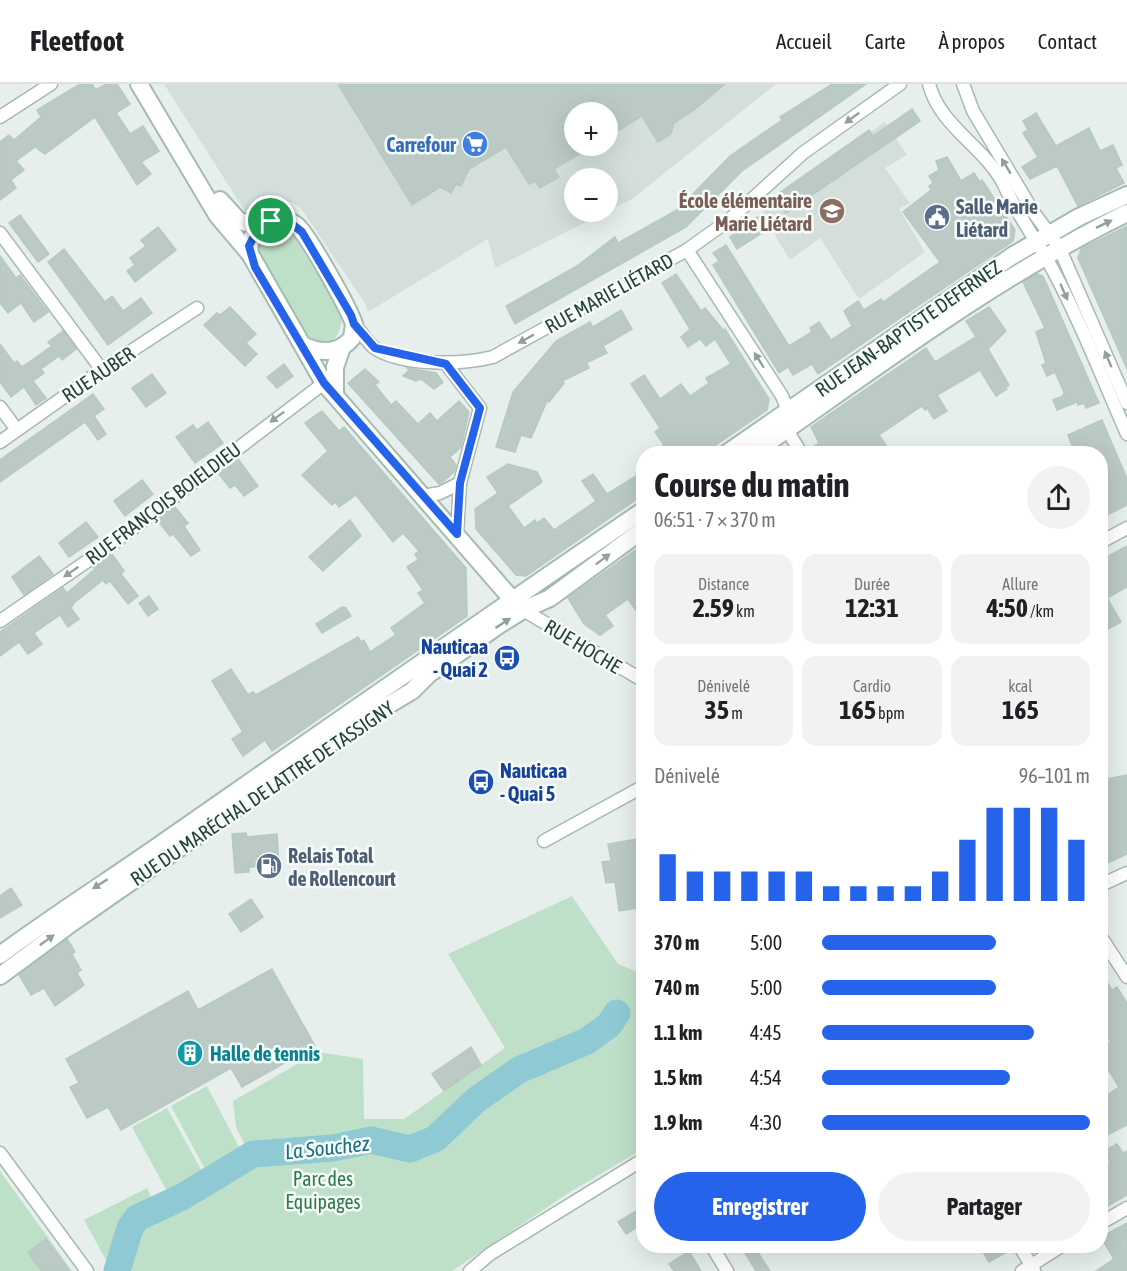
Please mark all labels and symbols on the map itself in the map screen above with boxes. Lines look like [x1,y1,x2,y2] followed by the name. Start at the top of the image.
[844,112,860,124] one-way arrow
[460,129,490,159] supermarket icon: Carrefour
[386,133,457,156] place label: Carrefour
[1001,157,1011,174] one-way arrow
[679,189,812,235] place label: École élémentaire Marie Liétard
[245,195,296,246] pin
[956,195,1038,241] place label: Salle Marie Liétard
[817,196,847,226] school or university icon: École élémentaire Marie Liétard
[922,202,952,232] public building icon: Salle Marie Liétard
[1096,219,1113,228] one-way arrow
[541,248,677,338] street label: RUE MARIE LIÉTARD
[811,255,1005,401] street label: RUE JEAN-BAPTISTE DEFERNEZ
[1059,284,1068,301] one-way arrow
[517,334,534,344] one-way arrow
[57,341,139,407] street label: RUE AUBER
[1103,350,1112,368] one-way arrow
[754,352,765,368] one-way arrow
[269,411,285,424] one-way arrow
[81,437,245,569] street label: RUE FRANÇOIS BOIELDIEU
[594,553,610,565] one-way arrow
[63,566,79,578] one-way arrow
[540,614,626,678] street label: RUE HOCHE
[494,617,510,629] one-way arrow
[421,635,488,681] place label: Nauticaa - Quai 2
[492,643,522,673] bus stop icon: Nauticaa - Quai 2
[126,696,398,890] street label: RUE DU MARÉCHAL DE LATTRE DE TASSIGNY
[500,759,567,805] place label: Nauticaa - Quai 5
[466,767,496,797] bus stop icon: Nauticaa - Quai 5
[288,844,396,890] place label: Relais Total de Rollencourt
[254,851,284,881] fuel station icon: Relais Total de Rollencourt
[92,878,108,890] one-way arrow
[39,935,54,947] one-way arrow
[175,1038,205,1068] building icon: Halle de tennis
[210,1042,320,1065] place label: Halle de tennis
[284,1131,371,1163] water label: La Souchez
[285,1167,361,1213] park label: Parc des Equipages

